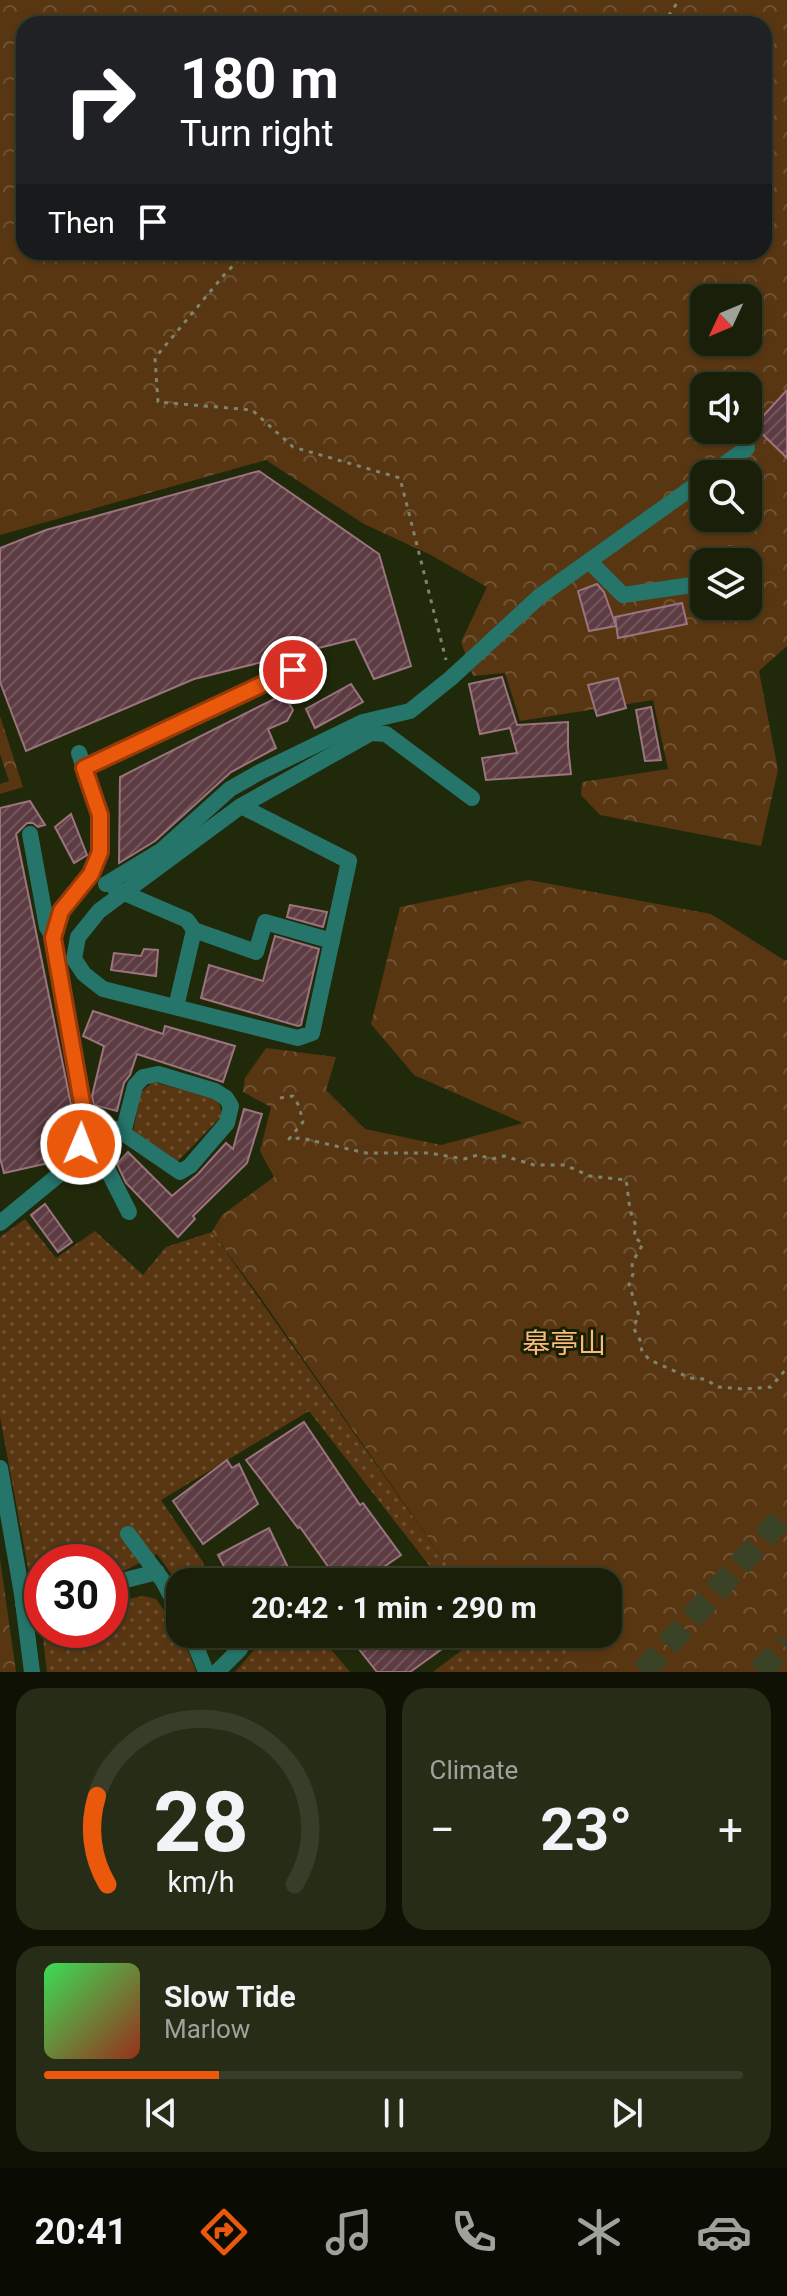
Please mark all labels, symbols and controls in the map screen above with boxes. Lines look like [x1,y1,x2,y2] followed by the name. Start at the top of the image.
[180,46,339,112] text: 180 m
[48,48,152,152] icon: right
[180,113,333,155] text: Turn right
[131,200,175,244] icon: arrive
[48,205,115,240] text: Then
[690,284,762,356] north arrow
[690,284,762,620] map controls
[690,372,762,444] button: sound
[690,460,762,532] button: search
[690,548,762,620] button: layers
[259,636,327,704] pin
[271,648,315,692] icon: arrive
[39,1102,123,1186] position arrow
[522,1327,606,1360] park label: 皋亭山
[24,1544,128,1648] speed limit sign: 30
[251,1590,537,1625] text: 20:42 · 1 min · 290 m
[430,1755,518,1785] text: Climate
[153,1774,248,1871] text: 28
[540,1794,632,1865] text: 23°
[430,1804,455,1856] text: −
[718,1804,743,1856] text: +
[167,1865,234,1899] text: km/h
[164,1979,296,2014] text: Slow Tide
[164,2014,250,2044] text: Marlow
[139,2091,183,2135] icon: previous
[372,2091,416,2135] icon: pause
[605,2091,649,2135] icon: next
[196,2204,252,2260] icon: directions
[321,2204,377,2260] icon: music
[446,2204,502,2260] icon: phone
[571,2204,627,2260] icon: climate
[696,2204,752,2260] icon: car
[35,2211,127,2253] text: 20:41

